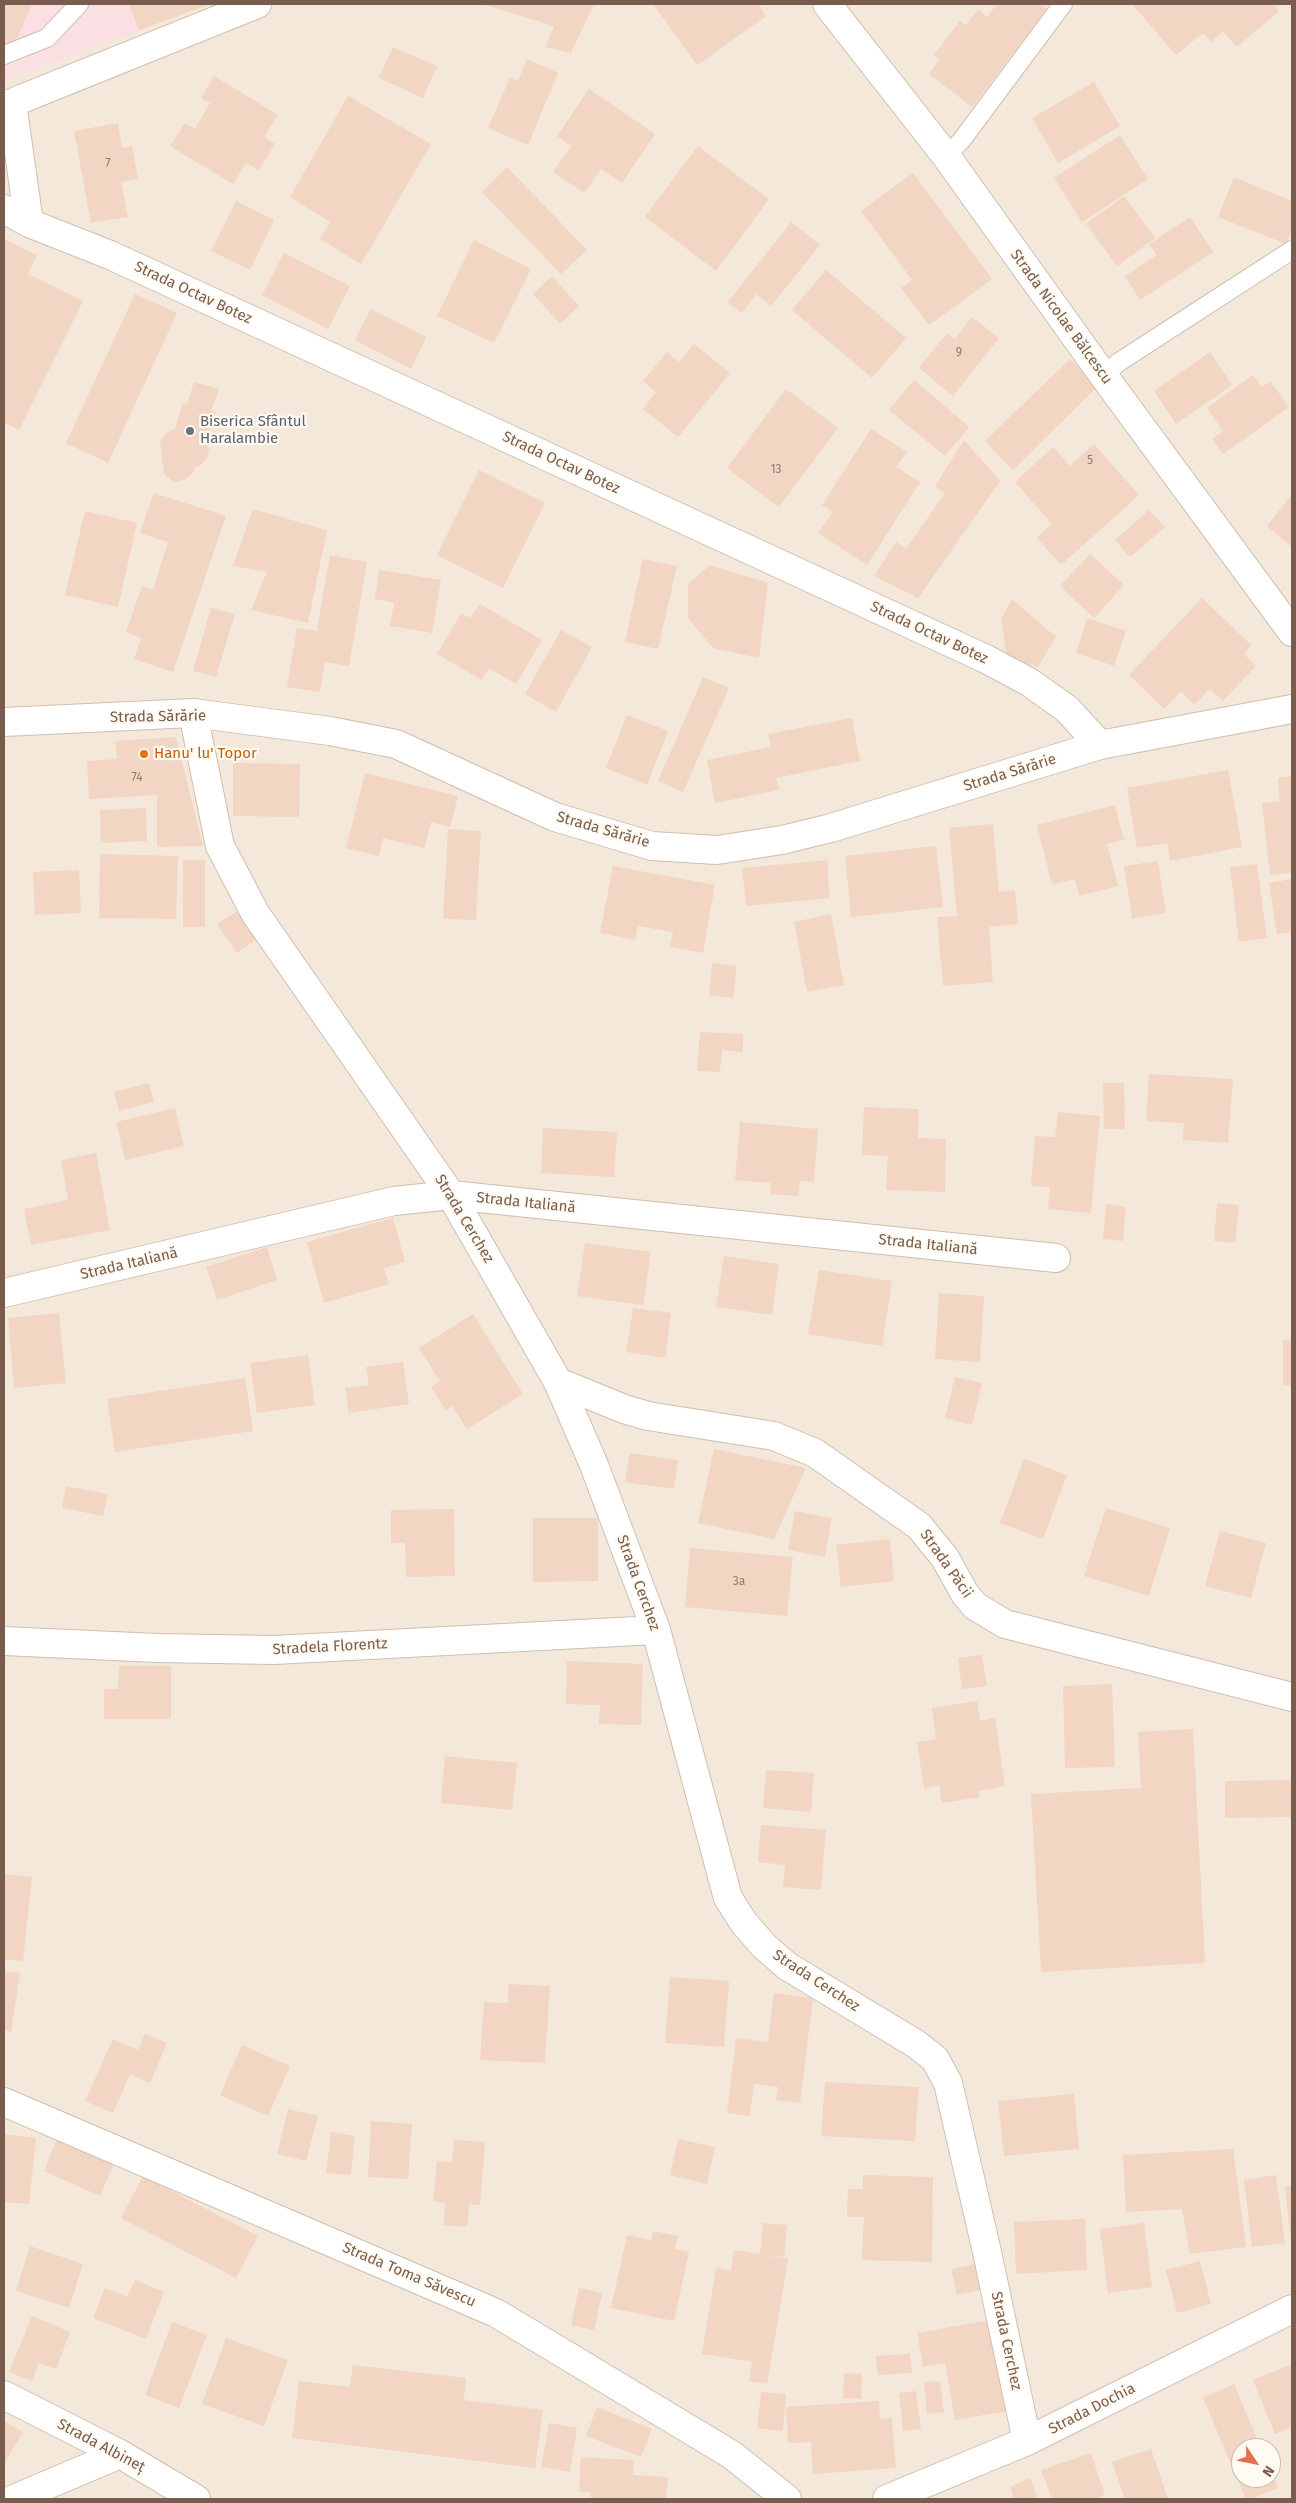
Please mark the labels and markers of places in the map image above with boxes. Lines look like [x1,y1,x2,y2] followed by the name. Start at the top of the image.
[200,413,306,448] place label: Biserica Sfântul Haralambie
[184,425,196,437] marker: Biserica Sfântul Haralambie
[154,745,257,763] place label: Hanu' lu' Topor
[138,748,150,760] marker: Hanu' lu' Topor

